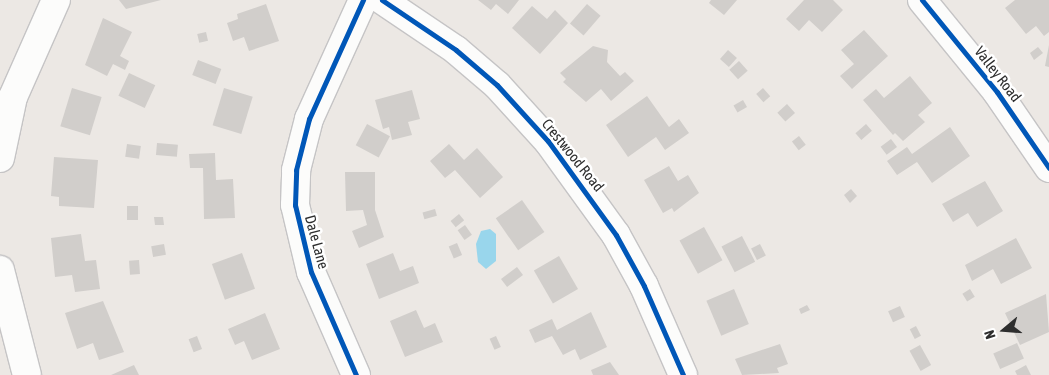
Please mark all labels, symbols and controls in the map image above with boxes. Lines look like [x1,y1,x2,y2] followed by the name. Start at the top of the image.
[971,43,1025,105] street label: Valley Road
[538,115,608,195] street label: Crestwood Road
[301,213,333,271] street label: Dale Lane
[979,305,1029,355] north arrow
[981,328,999,341] text: N

